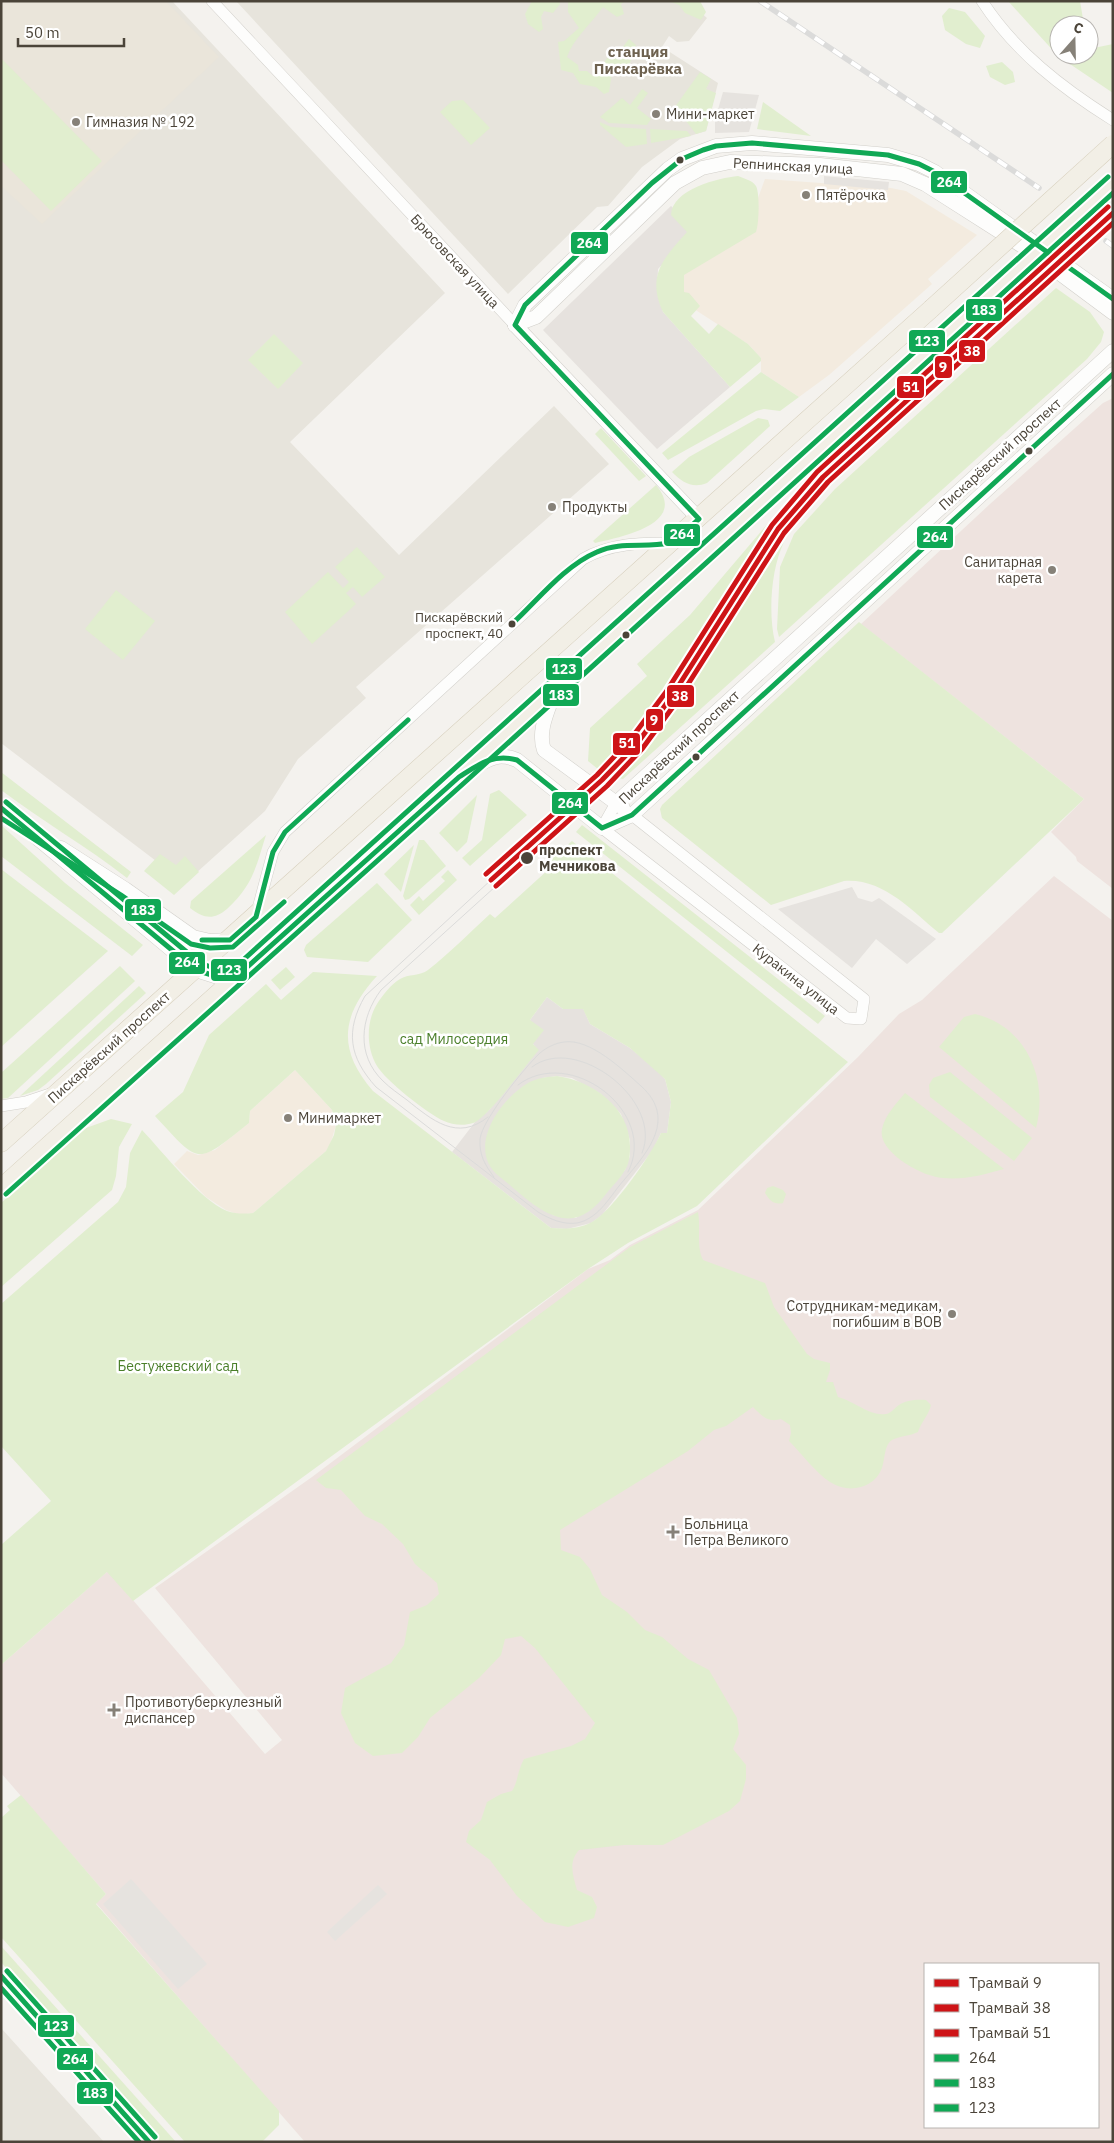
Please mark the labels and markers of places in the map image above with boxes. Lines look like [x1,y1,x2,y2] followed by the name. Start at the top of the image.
[666,105,755,123] place label: Мини-маркет
[650,108,662,120] marker: Мини-маркет
[86,113,195,131] place label: Гимназия № 192
[70,116,82,128] marker: Гимназия № 192
[675,155,685,165] unlabelled marker
[816,186,886,204] place label: Пятёрочка
[800,189,812,201] marker: Пятёрочка
[1024,446,1034,456] unlabelled marker
[562,498,627,516] place label: Продукты
[546,501,558,513] marker: Продукты
[964,553,1043,587] place label: Санитарная карета
[1046,564,1058,576] marker: Санитарная карета
[415,609,503,642] place label: Пискарёвский проспект, 40
[507,619,517,629] marker: Пискарёвский проспект, 40
[621,630,631,640] unlabelled marker
[691,752,701,762] unlabelled marker
[539,841,616,875] place label: проспект Мечникова
[519,850,535,866] marker: проспект Мечникова
[298,1109,381,1127] place label: Минимаркет
[282,1112,294,1124] marker: Минимаркет
[786,1297,942,1331] place label: Сотрудникам-медикам, погибшим в ВОВ
[946,1308,958,1320] marker: Сотрудникам-медикам, погибшим в ВОВ
[684,1515,789,1549] place label: Больница Петра Великого
[666,1525,680,1539] marker: Больница Петра Великого
[125,1693,282,1727] place label: Противотуберкулезный диспансер
[107,1703,121,1717] marker: Противотуберкулезный диспансер

